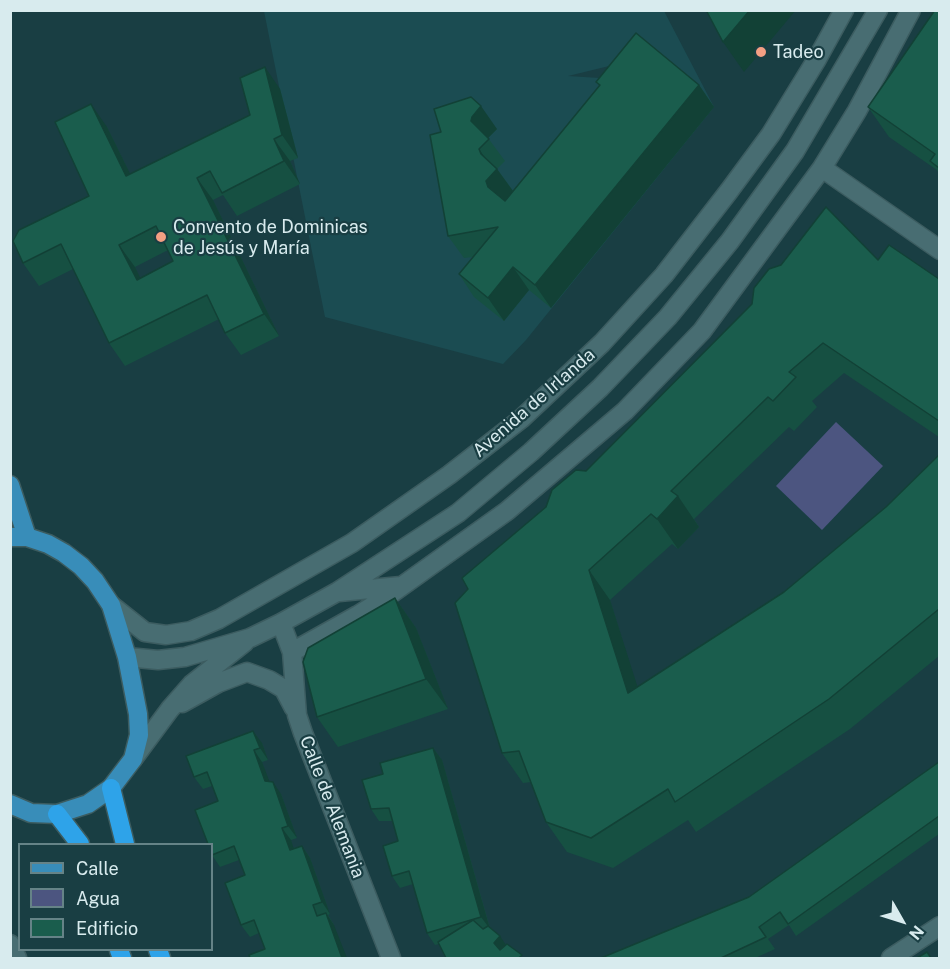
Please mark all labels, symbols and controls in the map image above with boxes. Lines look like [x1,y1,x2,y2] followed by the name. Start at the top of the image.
[773,41,824,63] place label: Tadeo
[754,45,768,59] marker: Tadeo
[173,216,368,258] place label: Convento de Dominicas de Jesús y María
[154,230,168,244] marker: Convento de Dominicas de Jesús y María
[469,344,599,462] street label: Avenida de Irlanda
[295,733,369,881] street label: Calle de Alemania
[18,843,213,951] legend
[76,858,119,879] text: Calle
[76,888,120,909] text: Agua
[872,891,932,951] north arrow
[76,918,138,939] text: Edificio
[905,922,928,943] text: N

